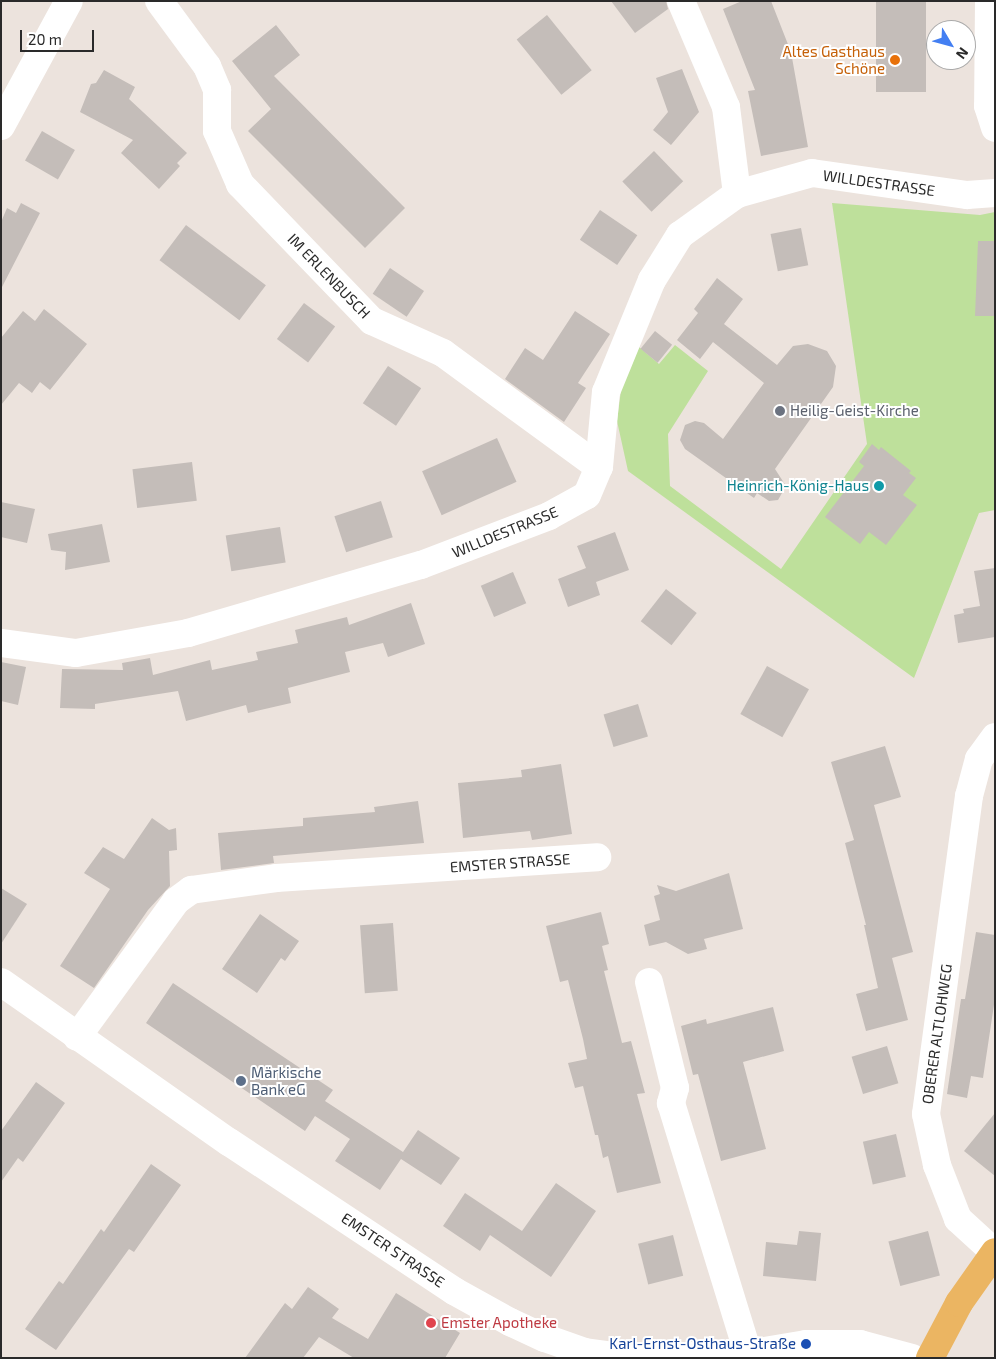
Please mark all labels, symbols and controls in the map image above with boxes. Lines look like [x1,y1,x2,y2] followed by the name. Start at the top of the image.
[22,20,96,52] scale bar
[926,20,976,70] north arrow
[28,30,62,48] text: 20 m
[782,42,885,77] place label: Altes Gasthaus Schöne
[953,45,972,63] text: N
[889,54,901,66] marker: Altes Gasthaus Schöne
[822,166,936,200] street label: WILLDESTRASSE
[284,230,374,322] street label: IM ERLENBUSCH
[790,402,919,420] place label: Heilig-Geist-Kirche
[774,405,786,417] marker: Heilig-Geist-Kirche
[727,477,869,495] place label: Heinrich-König-Haus
[873,480,885,492] marker: Heinrich-König-Haus
[449,503,561,561] street label: WILLDESTRASSE
[449,850,571,876] street label: EMSTER STRASSE
[918,963,956,1105] street label: OBERER ALTLOHWEG
[251,1063,321,1098] place label: Märkische Bank eG
[235,1075,247,1087] marker: Märkische Bank eG
[338,1209,448,1291] street label: EMSTER STRASSE
[441,1314,558,1332] place label: Emster Apotheke
[425,1317,437,1329] marker: Emster Apotheke
[609,1335,796,1353] place label: Karl-Ernst-Osthaus-Straße
[800,1338,812,1350] marker: Karl-Ernst-Osthaus-Straße

